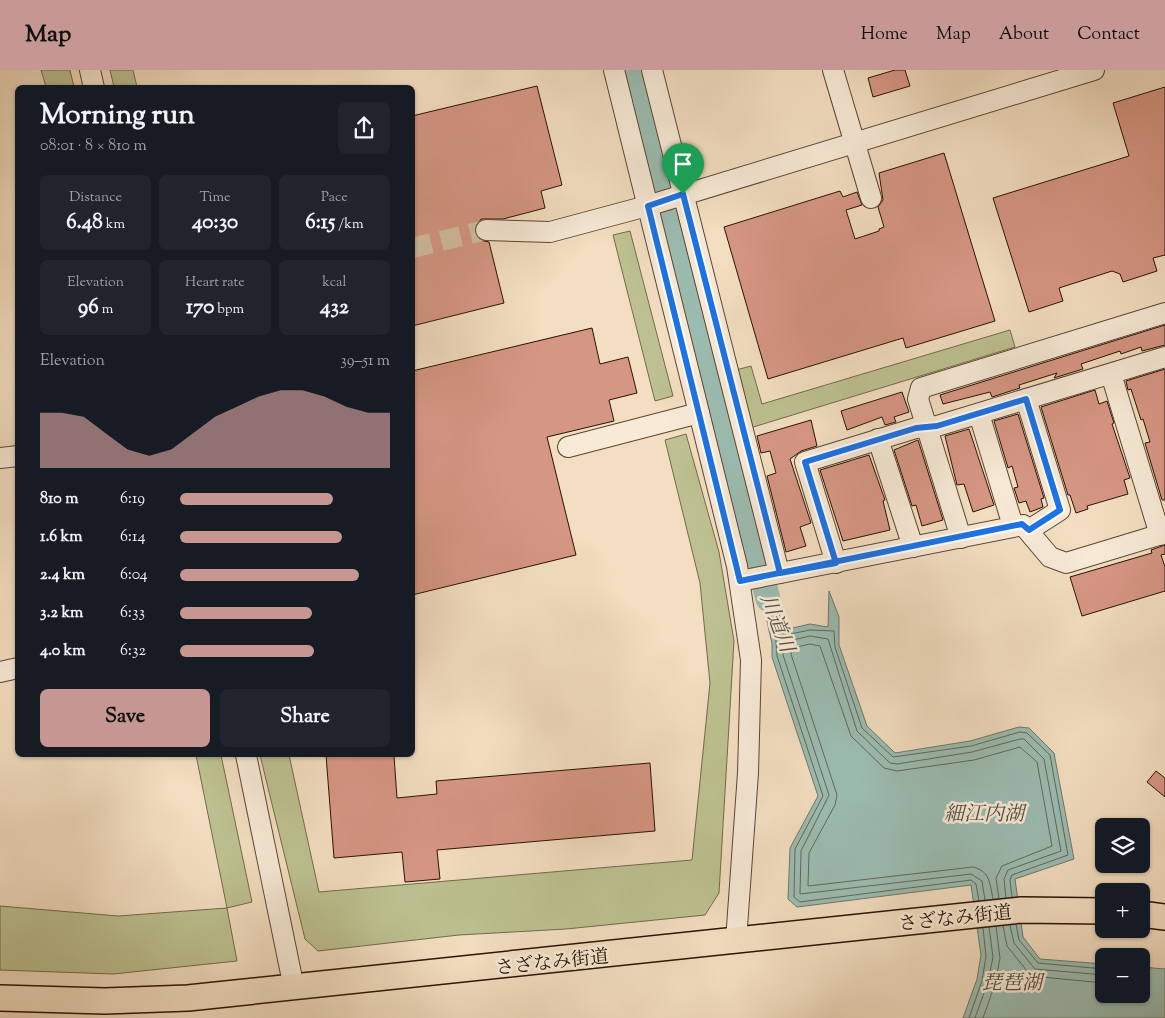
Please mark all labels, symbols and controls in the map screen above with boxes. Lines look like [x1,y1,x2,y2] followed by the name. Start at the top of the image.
[25,18,71,52] text: Map
[861,22,908,48] text: Home
[936,22,971,48] text: Map
[999,22,1049,48] text: About
[1077,22,1140,48] text: Contact
[40,96,195,136] text: Morning run
[338,102,390,154] button: share
[40,135,147,158] text: 08:01 · 8 × 810 m
[662,143,704,194] pin
[669,150,697,178] icon: arrive
[69,188,122,208] text: Distance
[199,188,231,208] text: Time
[321,188,348,208] text: Pace
[66,208,103,238] text: 6.48
[192,208,238,238] text: 40:30
[305,208,335,238] text: 6:15
[103,215,125,235] text: km
[335,215,363,235] text: /km
[67,273,124,293] text: Elevation
[185,273,245,293] text: Heart rate
[322,273,346,293] text: kcal
[78,293,99,323] text: 96
[186,293,214,323] text: 170
[320,293,349,323] text: 432
[99,300,113,320] text: m
[214,300,244,320] text: bpm
[40,350,105,373] text: Elevation
[340,350,390,373] text: 39–51 m
[40,488,78,511] text: 810 m
[120,488,145,511] text: 6:19
[40,526,82,549] text: 1.6 km
[120,526,145,549] text: 6:14
[40,564,85,587] text: 2.4 km
[120,564,148,587] text: 6:04
[751,591,801,659] water label: 川道川
[40,602,83,625] text: 3.2 km
[120,602,145,625] text: 6:33
[40,640,86,663] text: 4.0 km
[120,640,146,663] text: 6:32
[40,689,210,747] button: Save
[220,689,390,747] button: Share
[944,801,1027,830] water label: 細江内湖
[1095,818,1150,1003] map controls
[1095,818,1150,873] button: layers
[1095,883,1150,938] button: +
[897,900,1013,939] street label: さざなみ街道
[494,944,610,983] street label: さざなみ街道
[1095,948,1150,1003] button: −
[982,970,1045,999] water label: 琵琶湖

